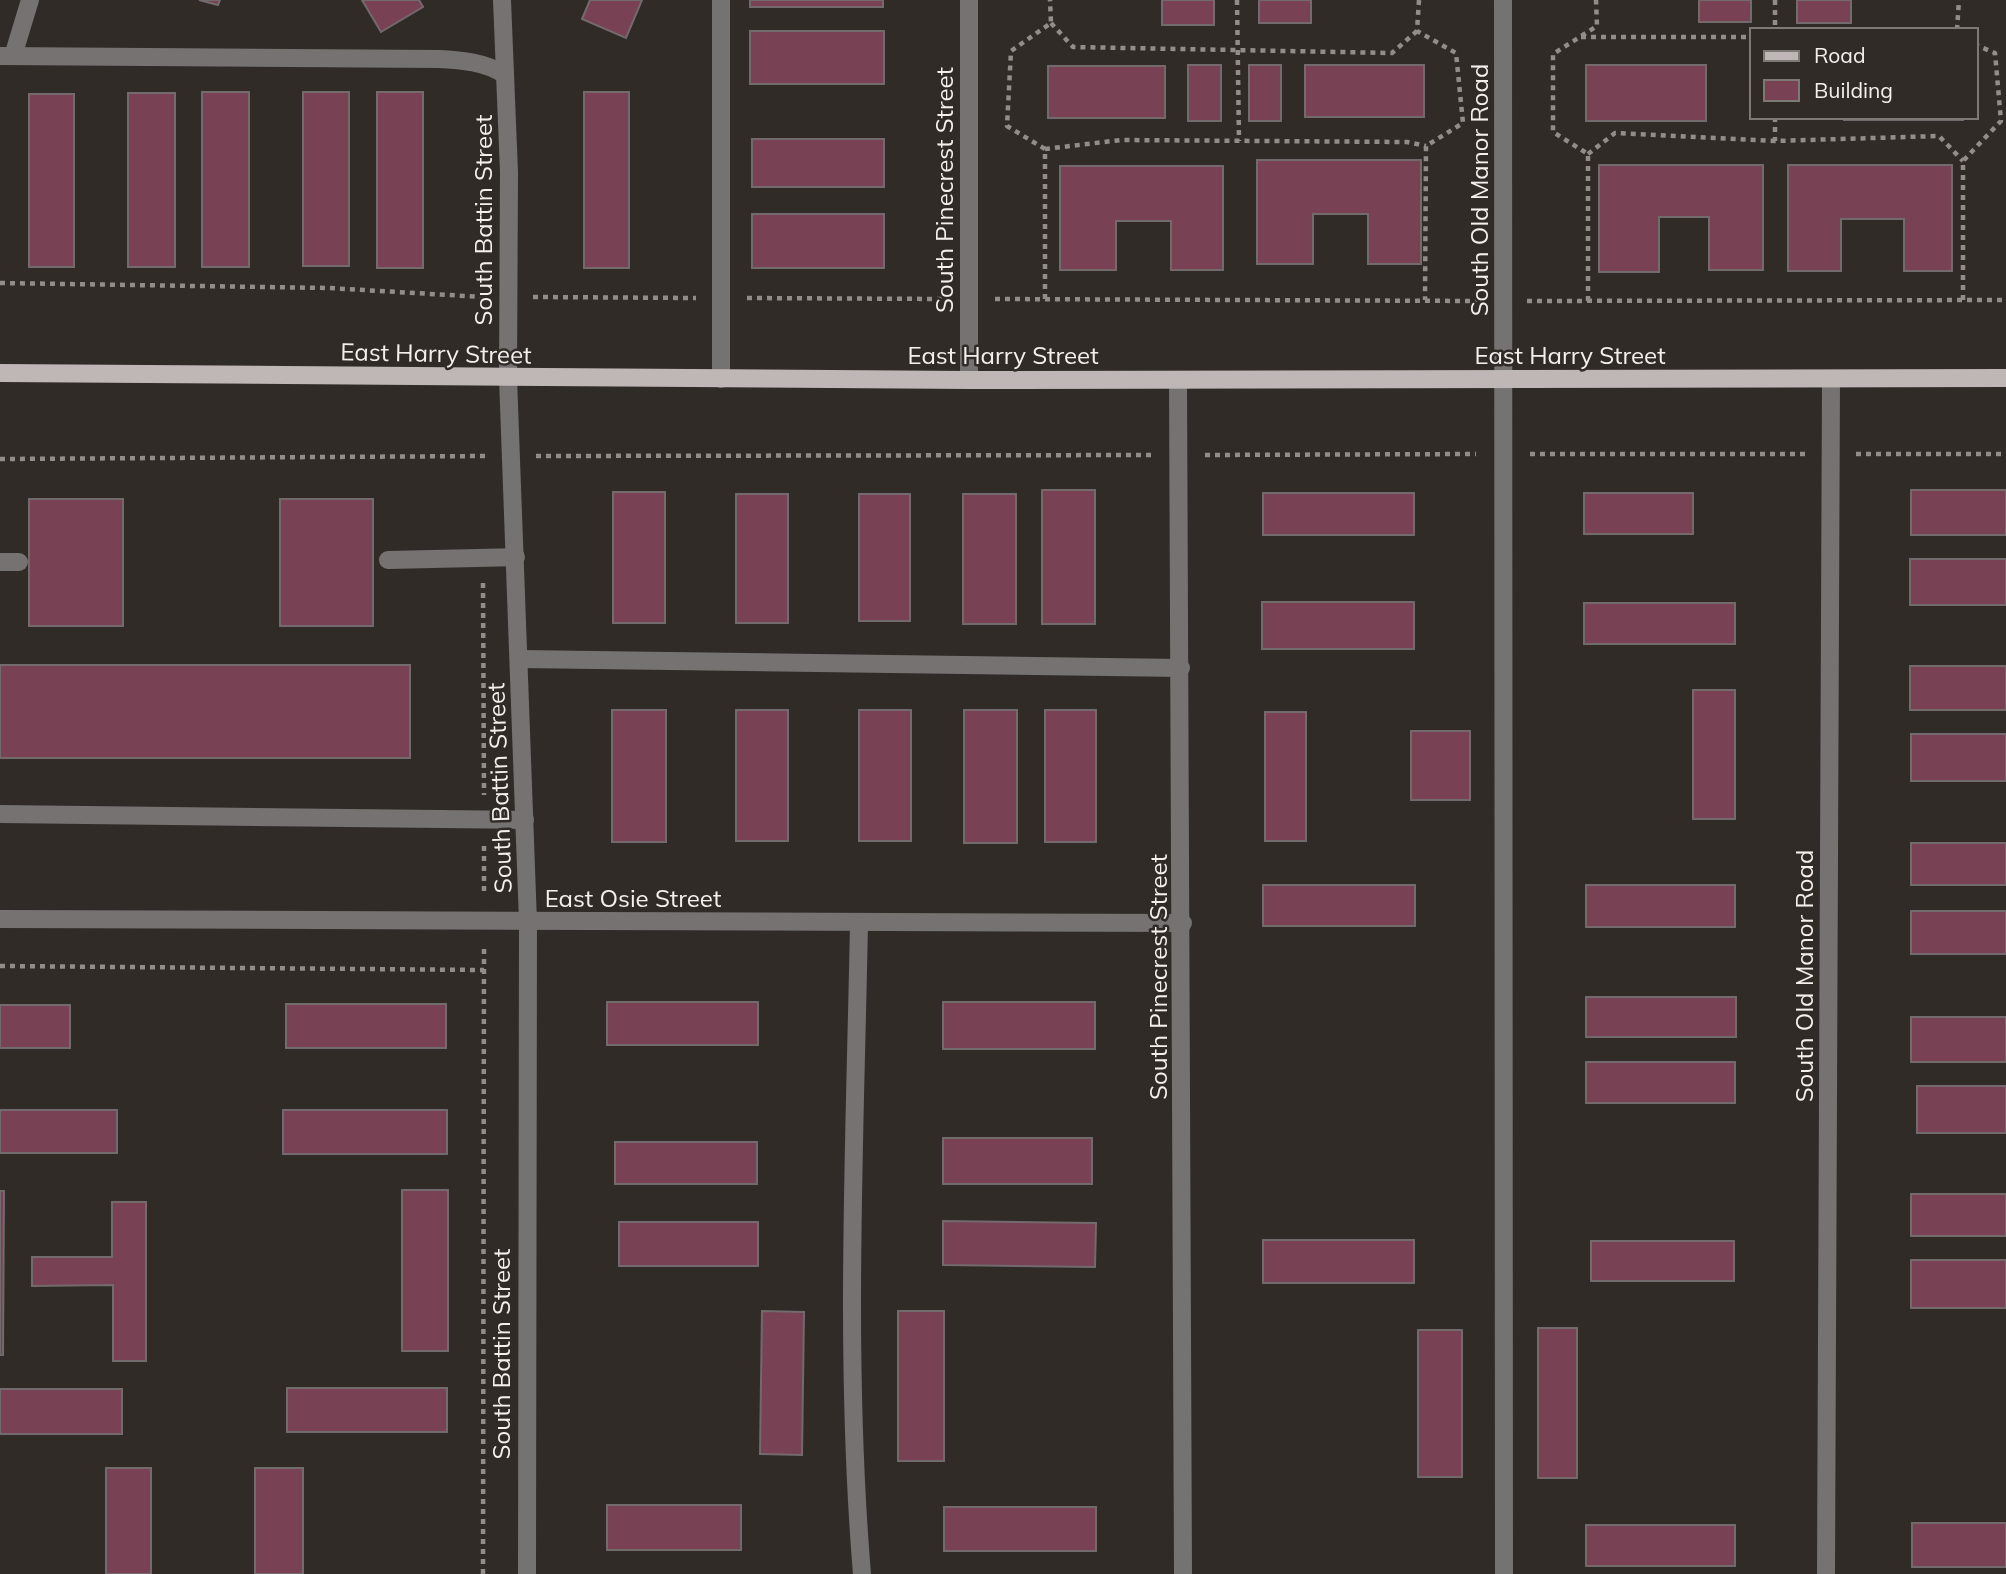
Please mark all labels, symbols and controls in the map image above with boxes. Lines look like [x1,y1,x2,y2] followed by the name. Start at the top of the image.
[1750,28,1978,119] legend
[1814,42,1865,68] text: Road
[1464,64,1494,316] street label: South Old Manor Road
[929,67,959,313] street label: South Pinecrest Street
[1814,77,1893,103] text: Building
[468,115,498,325] street label: South Battin Street
[340,336,532,370] street label: East Harry Street
[907,340,1099,370] street label: East Harry Street
[1474,340,1666,370] street label: East Harry Street
[480,682,518,894] street label: South Battin Street
[1789,850,1819,1102] street label: South Old Manor Road
[1143,854,1173,1100] street label: South Pinecrest Street
[545,883,721,913] street label: East Osie Street
[486,1249,516,1459] street label: South Battin Street

